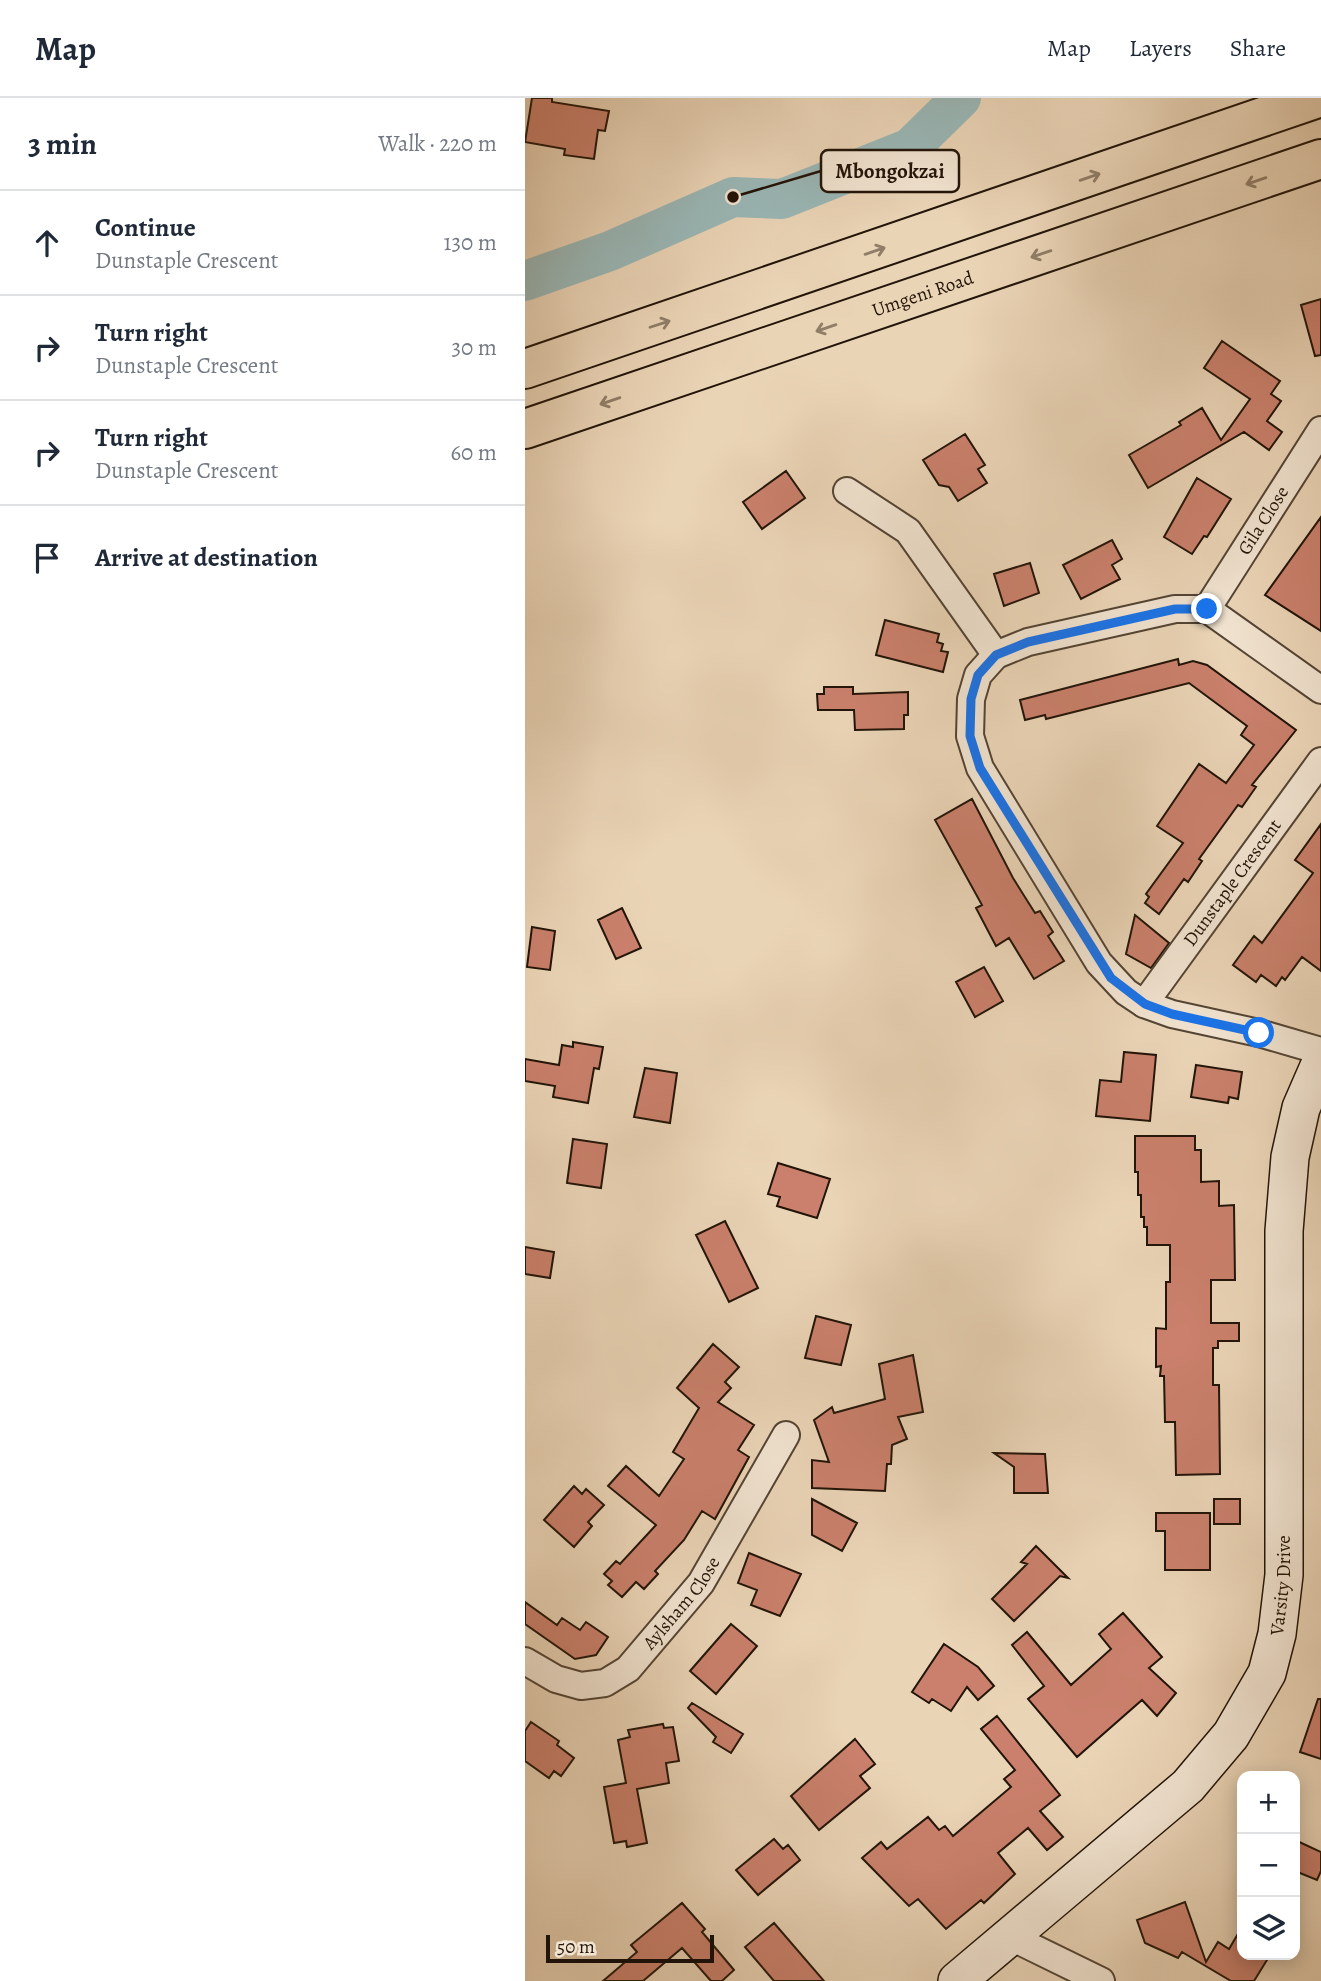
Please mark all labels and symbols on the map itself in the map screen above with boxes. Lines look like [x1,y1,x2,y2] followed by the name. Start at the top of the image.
[821,150,959,192] callout: Mbongokzai
[835,157,945,185] text: Mbongokzai
[1078,170,1100,182] one-way arrow
[1246,176,1268,188] one-way arrow
[863,244,885,256] one-way arrow
[1031,249,1053,261] one-way arrow
[869,265,978,323] street label: Umgeni Road
[648,317,670,329] one-way arrow
[815,323,837,335] one-way arrow
[600,395,622,408] one-way arrow
[1232,481,1295,560] street label: Gila Close
[1191,593,1222,624] route end
[1177,814,1287,952] street label: Dunstaple Crescent
[1243,1017,1274,1048] route start
[1264,1535,1297,1638] street label: Varsity Drive
[636,1552,726,1656] street label: Aylsham Close
[546,1932,714,1964] scale bar

